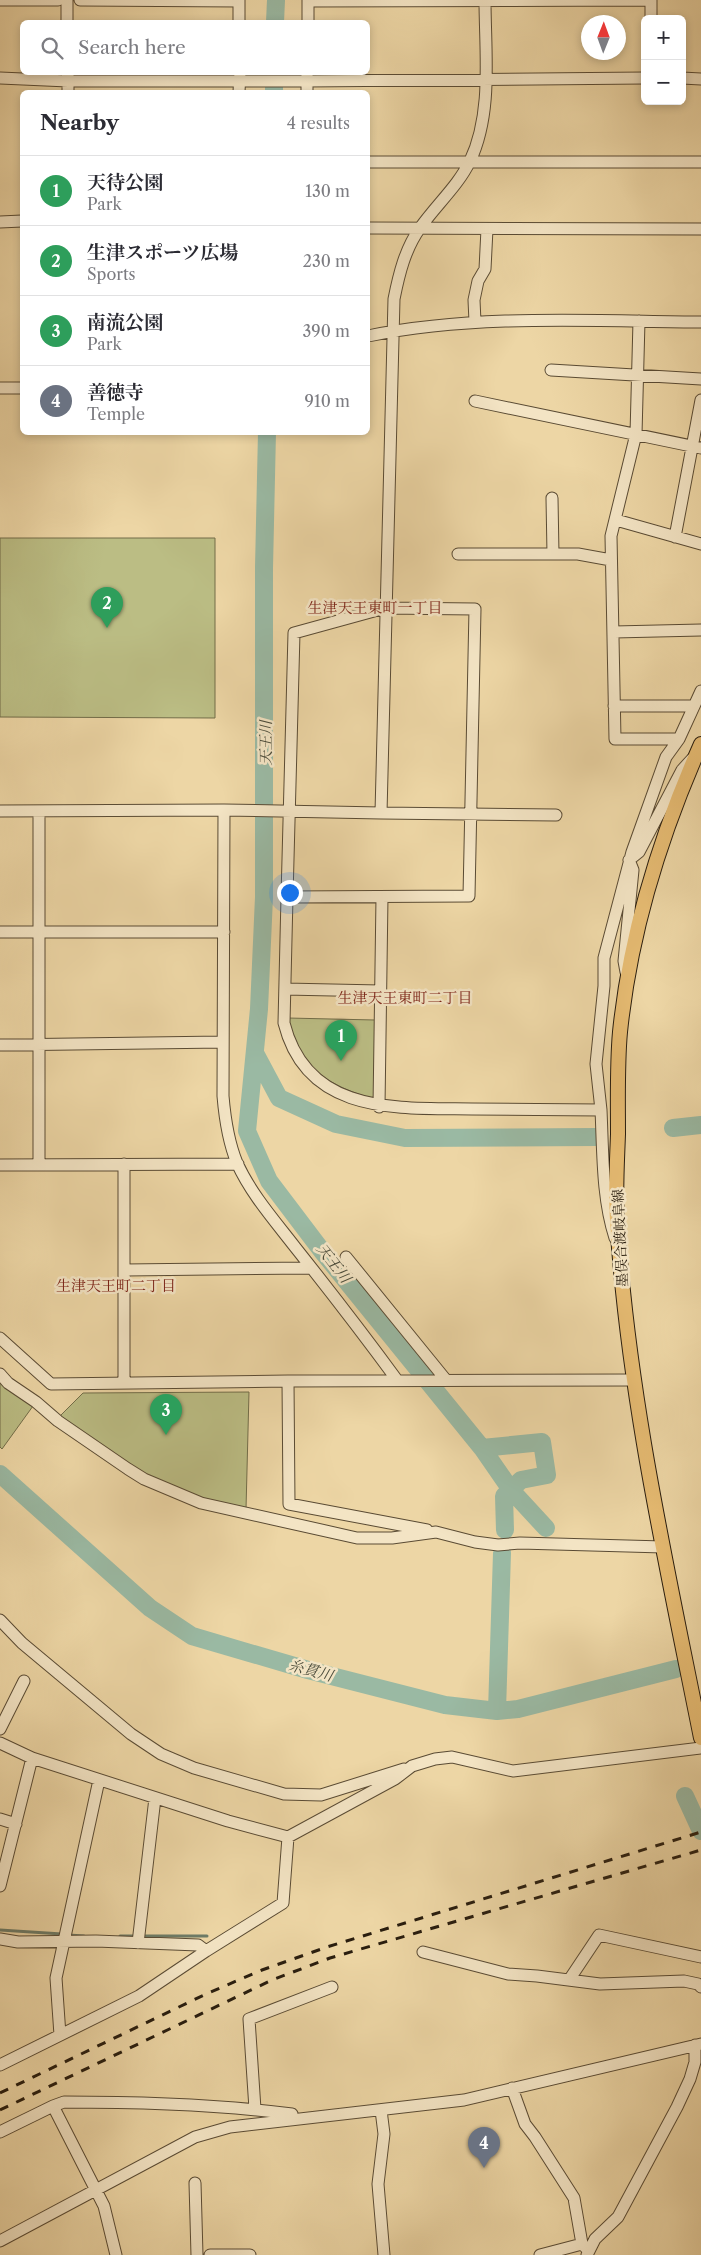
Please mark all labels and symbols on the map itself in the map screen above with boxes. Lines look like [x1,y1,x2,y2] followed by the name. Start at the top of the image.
[581,15,626,60] north arrow
[91,587,123,628] pin: 2
[307,598,443,617] district label: 生津天王東町一丁目
[256,719,275,766] water label: 天王川
[277,880,303,906] your location
[337,988,473,1007] district label: 生津天王東町二丁目
[325,1020,357,1061] pin: 1
[608,1189,632,1287] street label: 墨俣合渡岐阜線
[313,1239,357,1288] water label: 天王川
[56,1276,176,1295] district label: 生津天王町二丁目
[150,1394,182,1435] pin: 3
[287,1655,337,1686] water label: 糸貫川
[468,2127,500,2168] pin: 4

